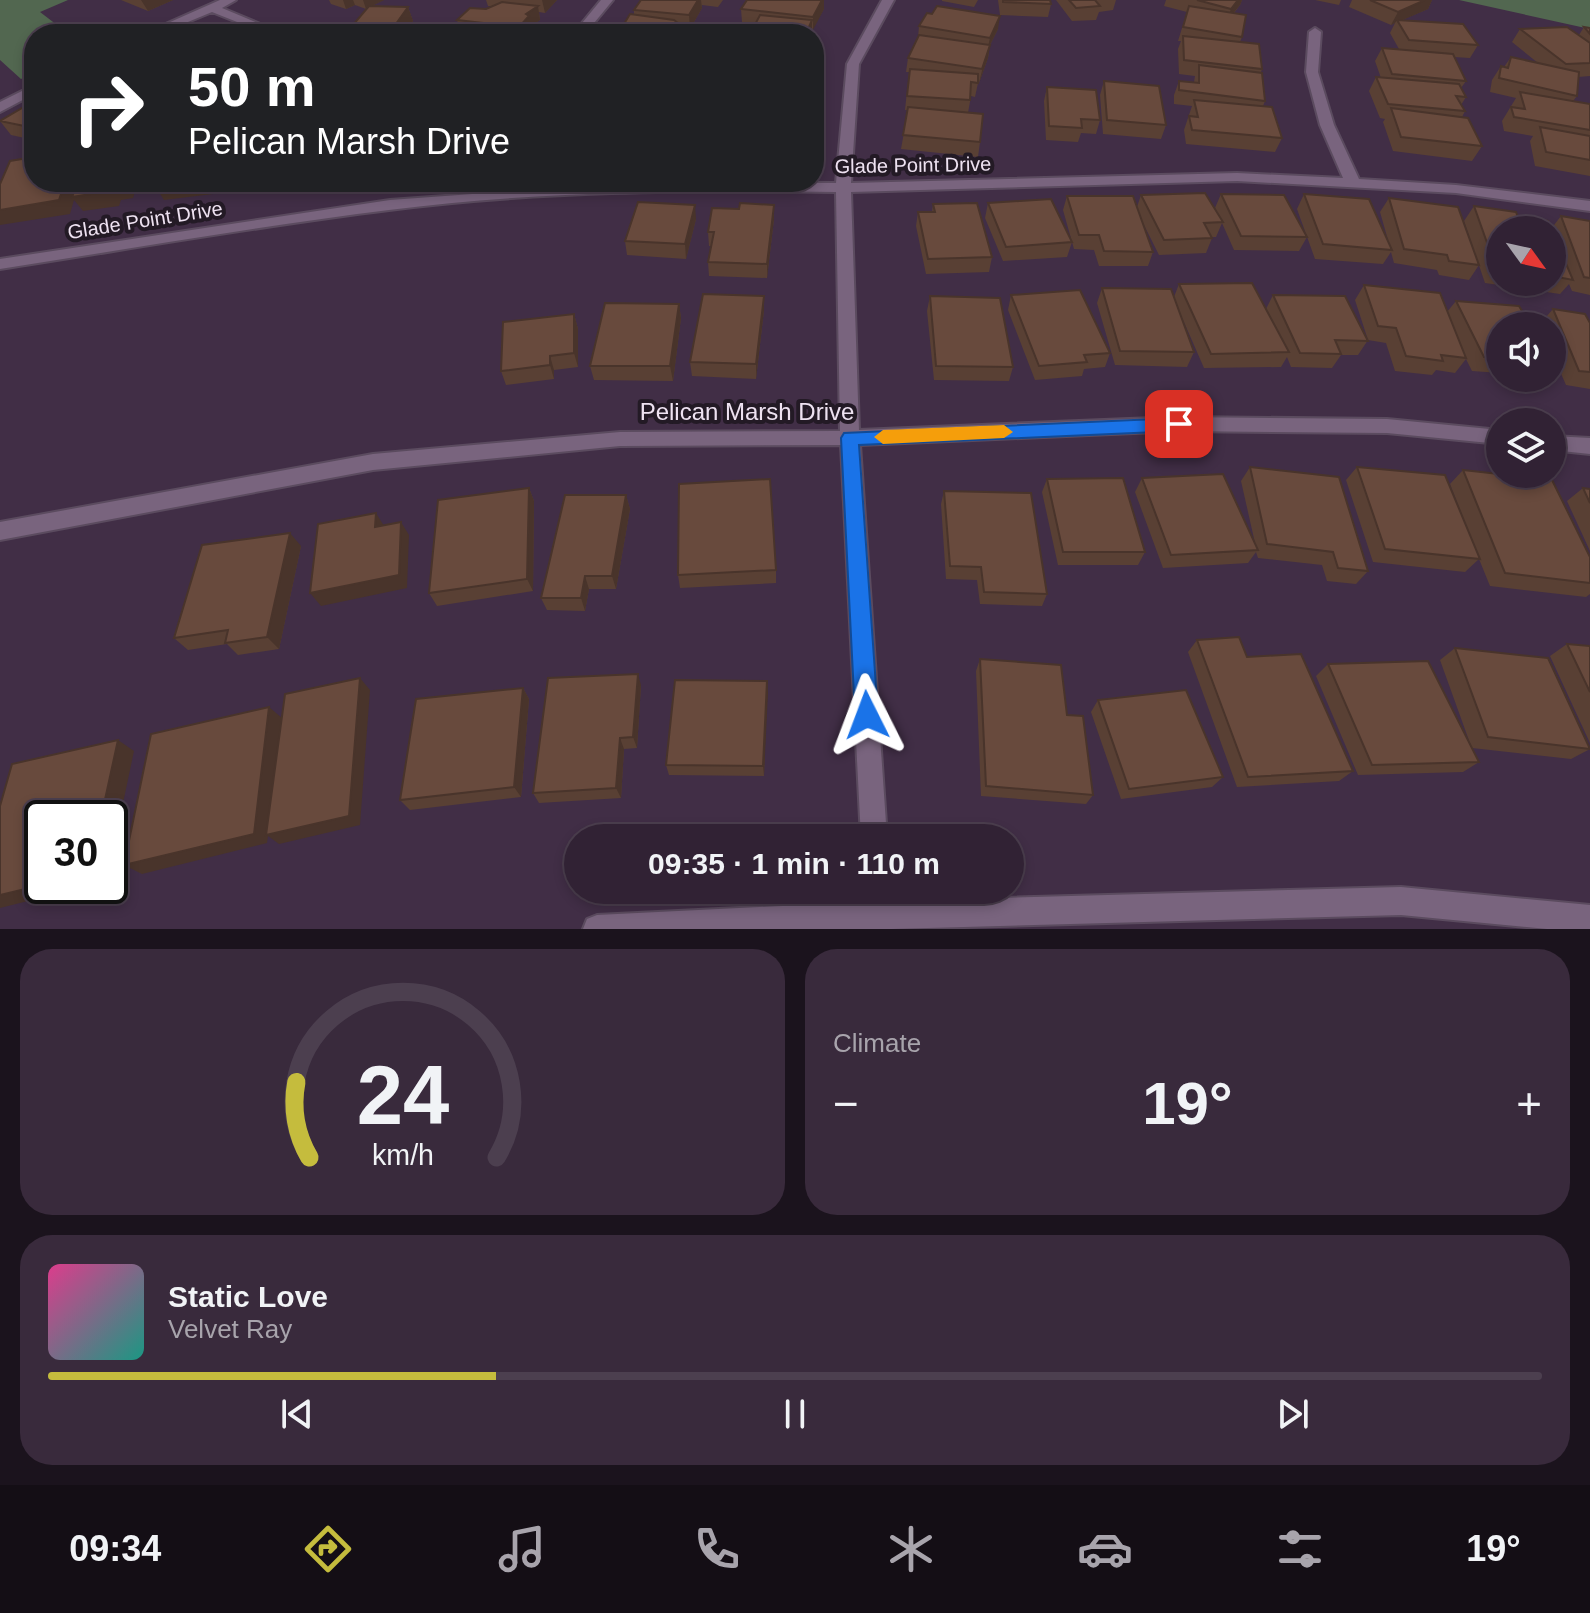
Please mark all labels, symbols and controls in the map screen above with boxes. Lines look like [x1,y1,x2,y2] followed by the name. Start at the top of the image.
[188,55,316,118] text: 50 m
[56,56,160,160] icon: right
[188,121,510,162] text: Pelican Marsh Drive
[834,153,992,177] street label: Glade Point Drive
[66,197,224,243] street label: Glade Point Drive
[1486,216,1566,296] north arrow
[1486,216,1566,488] map controls
[1486,312,1566,392] button: sound
[1145,390,1213,458] pin
[640,398,854,425] street label: Pelican Marsh Drive
[1157,402,1201,446] icon: arrive
[1486,408,1566,488] button: layers
[825,673,909,757] position arrow
[24,800,128,904] speed limit sign: 30
[648,847,940,880] text: 09:35 · 1 min · 110 m
[833,1028,921,1058] text: Climate
[356,1049,449,1142] text: 24
[1142,1070,1233,1137] text: 19°
[833,1079,859,1128] text: −
[1516,1079,1542,1128] text: +
[372,1139,433,1171] text: km/h
[168,1280,328,1313] text: Static Love
[168,1314,292,1344] text: Velvet Ray
[275,1392,319,1436] icon: previous
[773,1392,817,1436] icon: pause
[1271,1392,1315,1436] icon: next
[300,1521,356,1577] icon: directions
[494,1521,550,1577] icon: music
[689,1521,745,1577] icon: phone
[883,1521,939,1577] icon: climate
[1077,1521,1133,1577] icon: car
[1272,1521,1328,1577] icon: filters
[69,1528,161,1569] text: 09:34
[1466,1528,1521,1569] text: 19°

